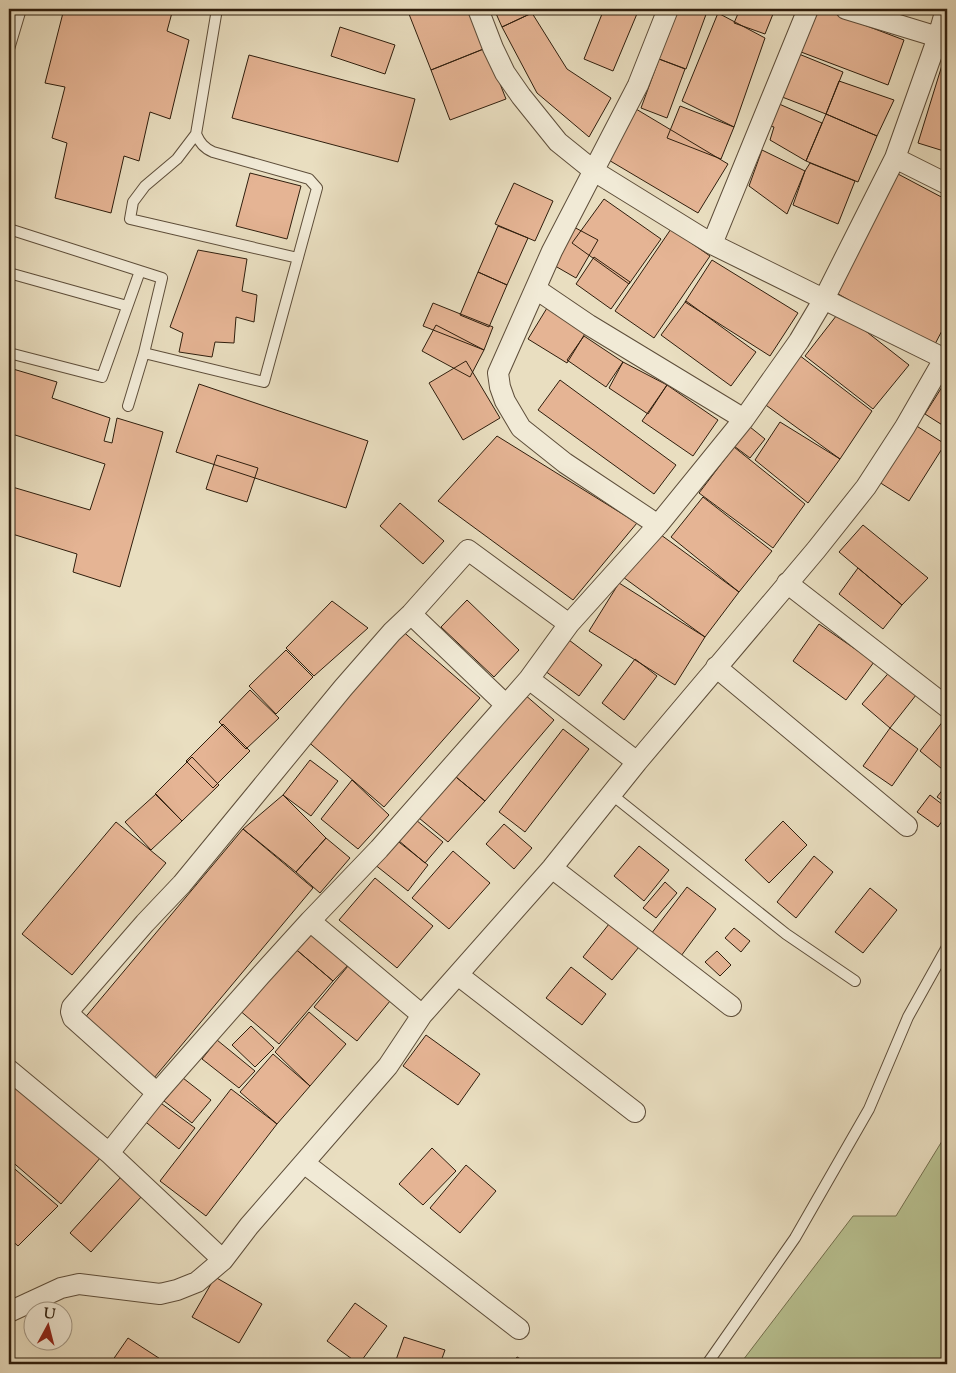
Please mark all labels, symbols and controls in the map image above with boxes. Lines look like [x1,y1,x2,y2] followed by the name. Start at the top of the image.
[22,1300,72,1350] north arrow
[42,1304,57,1326] text: U

